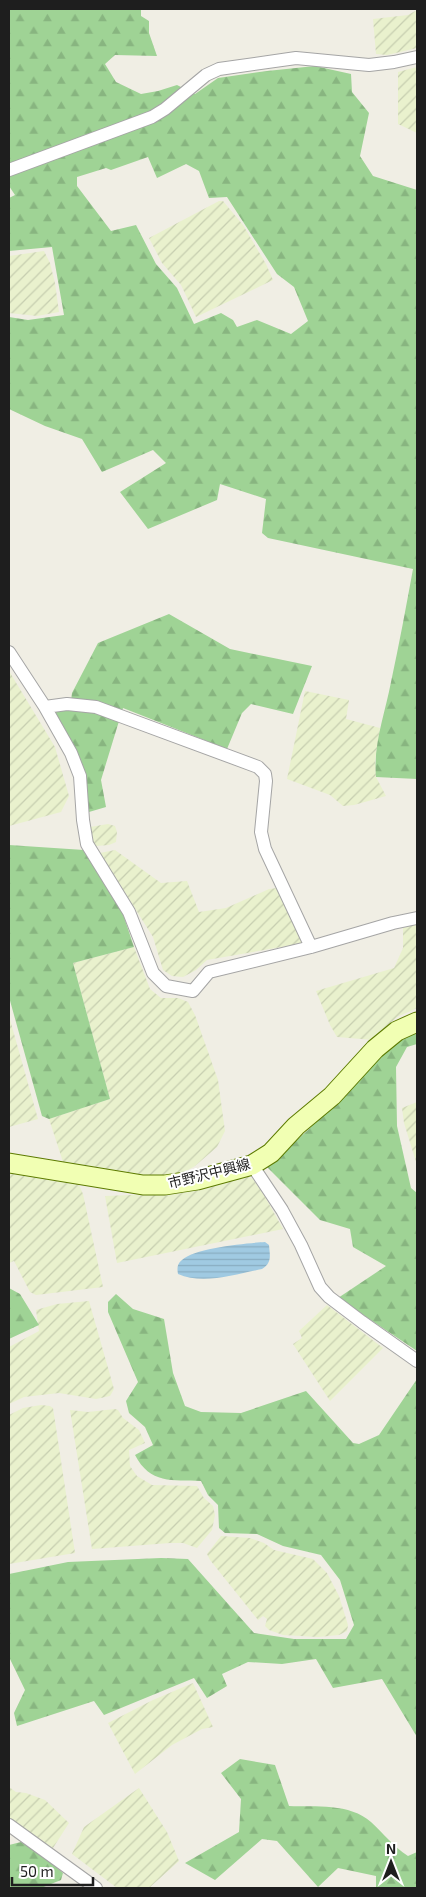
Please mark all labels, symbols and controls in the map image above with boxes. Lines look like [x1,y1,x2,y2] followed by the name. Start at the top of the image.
[166,1155,252,1191] street label: 市野沢中興線
[366,1837,416,1887] north arrow
[386,1840,396,1857] text: N
[12,1854,94,1886] scale bar
[20,1862,54,1880] text: 50 m

